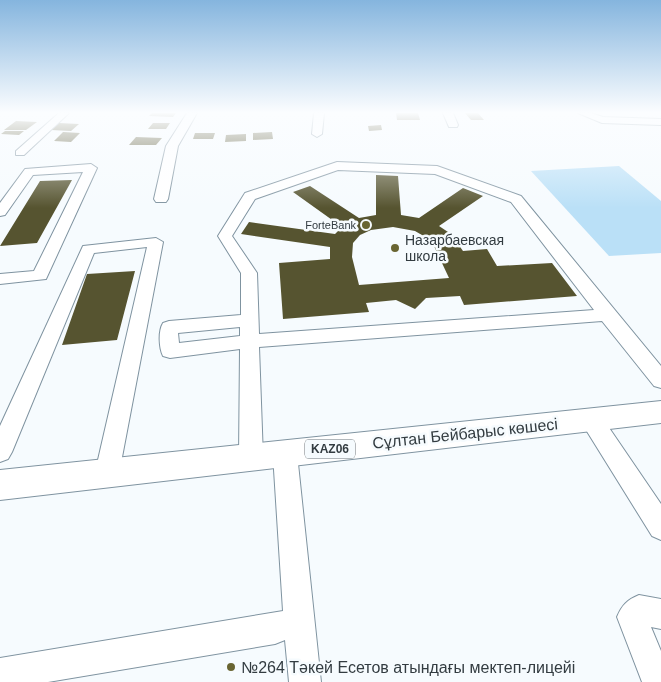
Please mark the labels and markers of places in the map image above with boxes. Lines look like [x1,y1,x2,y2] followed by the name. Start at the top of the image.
[305,219,356,231] place label: ForteBank
[360,219,372,231] marker: ForteBank
[405,232,504,264] place label: Назарбаевская школа
[389,242,401,254] marker: Назарбаевская школа
[241,659,575,676] place label: №264 Тәкей Есетов атындағы мектеп-лицейі
[225,661,237,673] marker: №264 Тәкей Есетов атындағы мектеп-лицейі

